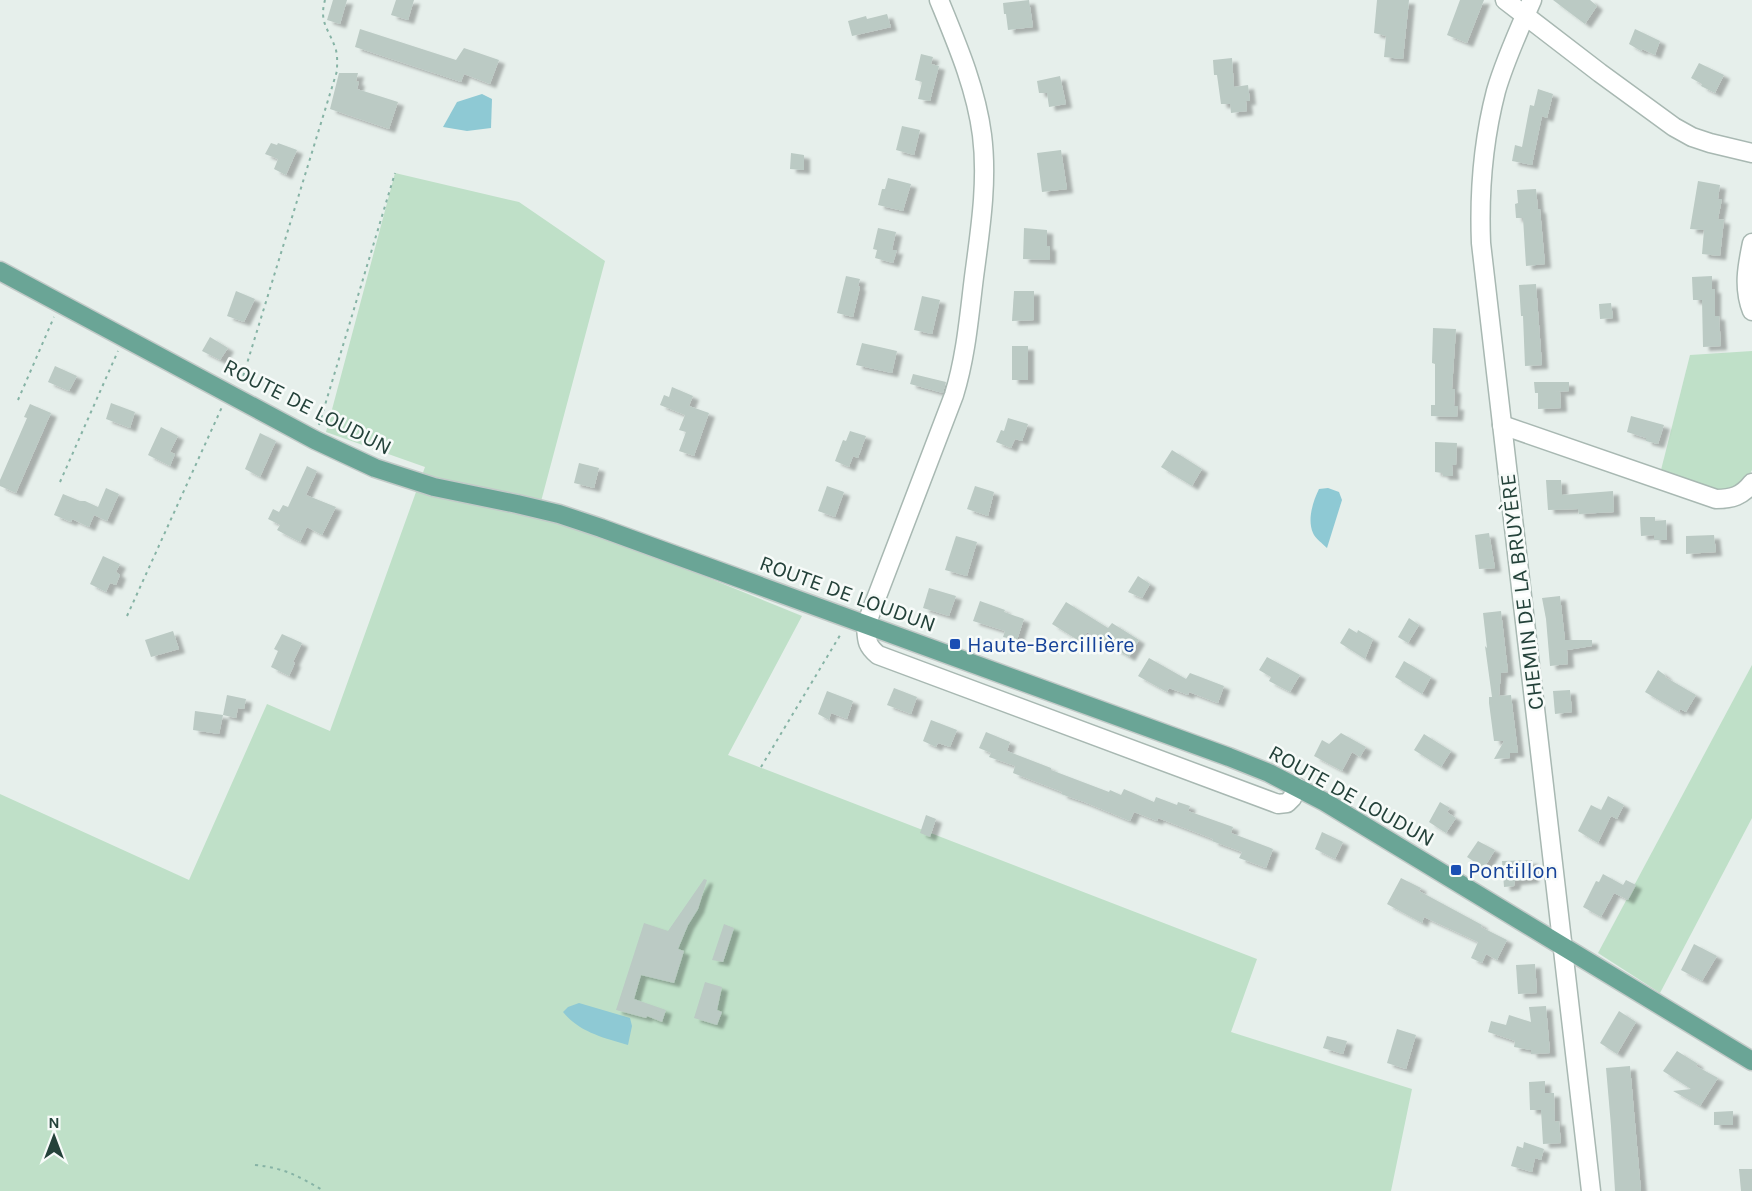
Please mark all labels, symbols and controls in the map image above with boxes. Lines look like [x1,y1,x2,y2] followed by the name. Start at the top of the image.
[219,353,396,461] street label: ROUTE DE LOUDUN
[1494,472,1549,712] street label: CHEMIN DE LA BRUYÈRE
[756,550,939,638] street label: ROUTE DE LOUDUN
[967,632,1135,658] place label: Haute-Bercillière
[948,637,962,651] marker: Haute-Bercillière
[1264,740,1439,852] street label: ROUTE DE LOUDUN
[1468,858,1558,884] place label: Pontillon
[1449,863,1463,877] marker: Pontillon
[24,1107,84,1167] north arrow
[48,1113,60,1132] text: N

